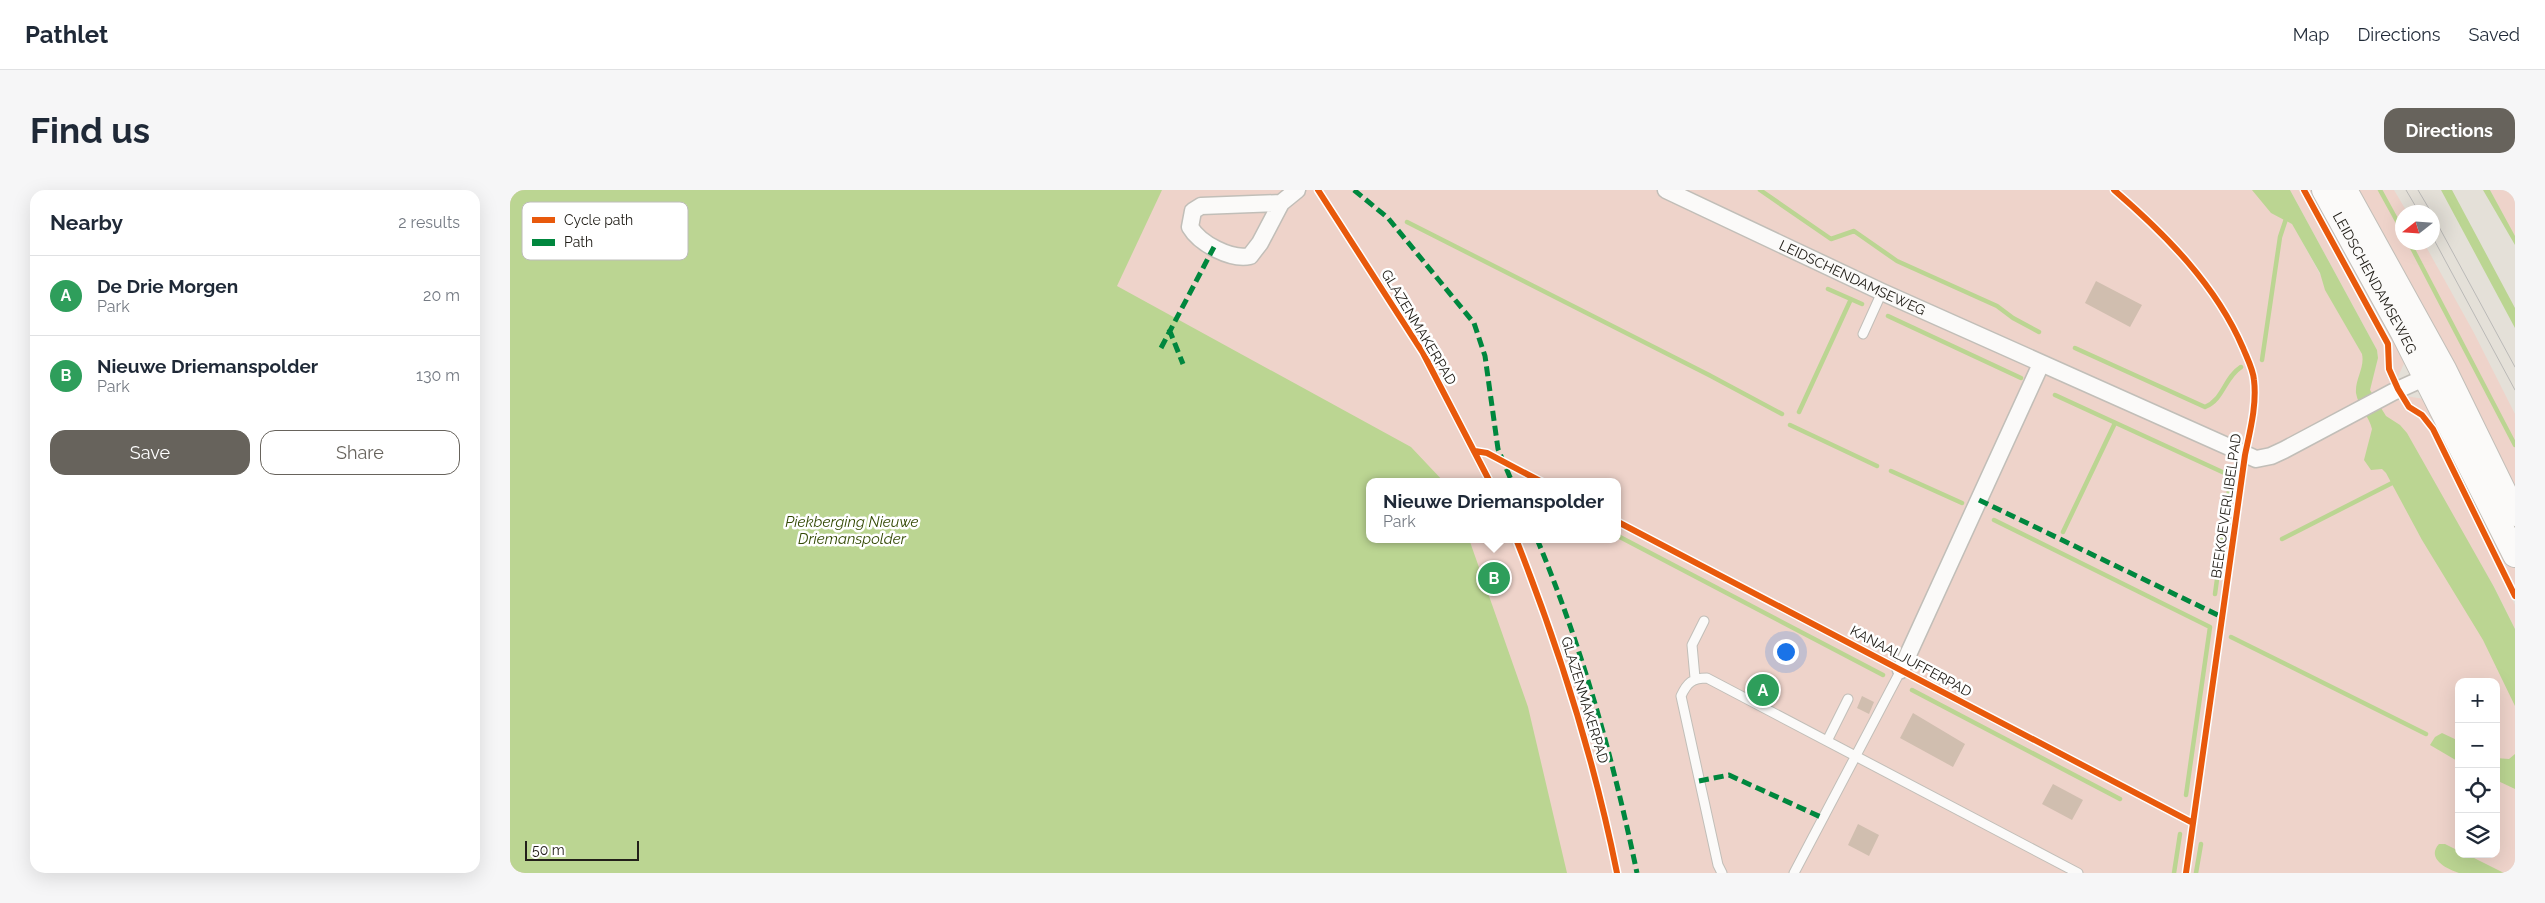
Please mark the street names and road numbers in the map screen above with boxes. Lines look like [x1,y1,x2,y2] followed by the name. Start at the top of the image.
[2330,209,2420,357] street label: LEIDSCHENDAMSEWEG
[1777,237,1928,318] street label: LEIDSCHENDAMSEWEG
[1378,266,1460,388] street label: GLAZENMAKERPAD
[2208,433,2244,579] street label: BEEKOEVERLIBELPAD
[1848,622,1974,700] street label: KANAALJUFFERPAD
[1558,635,1612,765] street label: GLAZENMAKERPAD

